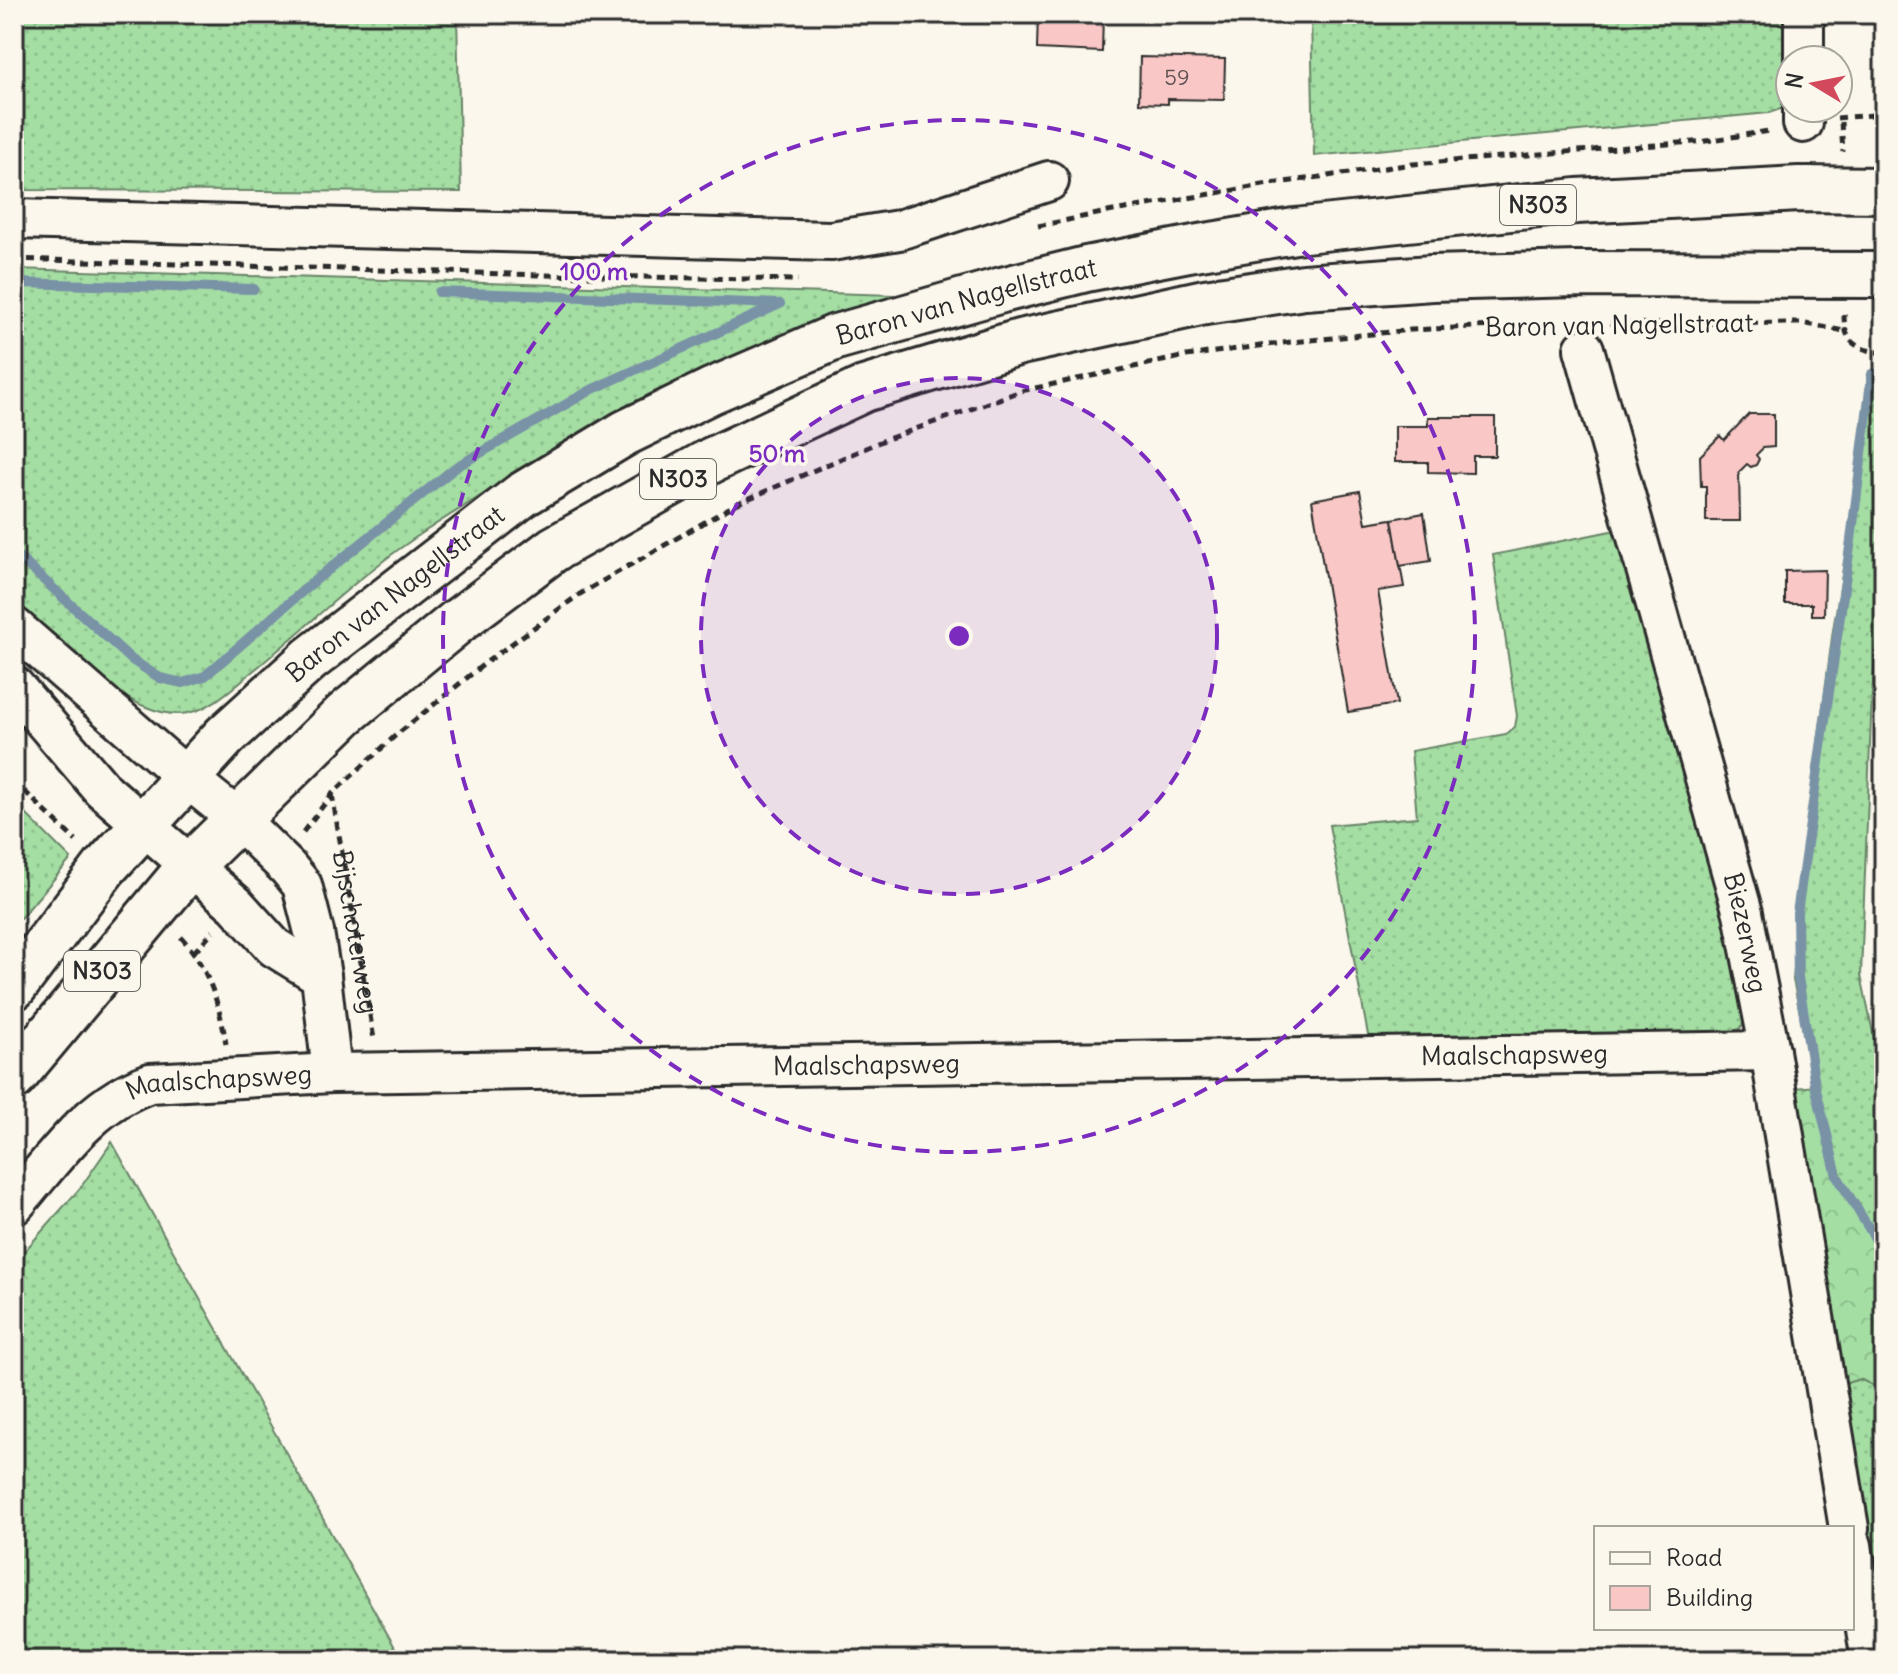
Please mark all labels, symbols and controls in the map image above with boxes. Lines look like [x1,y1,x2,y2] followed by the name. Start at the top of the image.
[1774,44,1854,124] north arrow
[1164,63,1190,91] house number: 59
[1779,71,1809,90] text: N
[1500,185,1576,225] road number: N303
[832,250,1099,352] street label: Baron van Nagellstraat
[560,256,628,286] text: 100 m
[1484,306,1754,343] street label: Baron van Nagellstraat
[749,438,805,468] text: 50 m
[640,459,716,499] road number: N303
[278,498,511,689] street label: Baron van Nagellstraat
[945,622,973,650] centre of rings
[326,848,386,1016] street label: Bijschoterweg
[1716,869,1775,996] street label: Biezerweg
[64,951,140,991] road number: N303
[1421,1036,1608,1072] street label: Maalschapsweg
[773,1046,960,1082] street label: Maalschapsweg
[120,1057,313,1107] street label: Maalschapsweg
[1594,1526,1854,1630] legend
[1666,1542,1722,1572] text: Road
[1666,1582,1753,1612] text: Building

